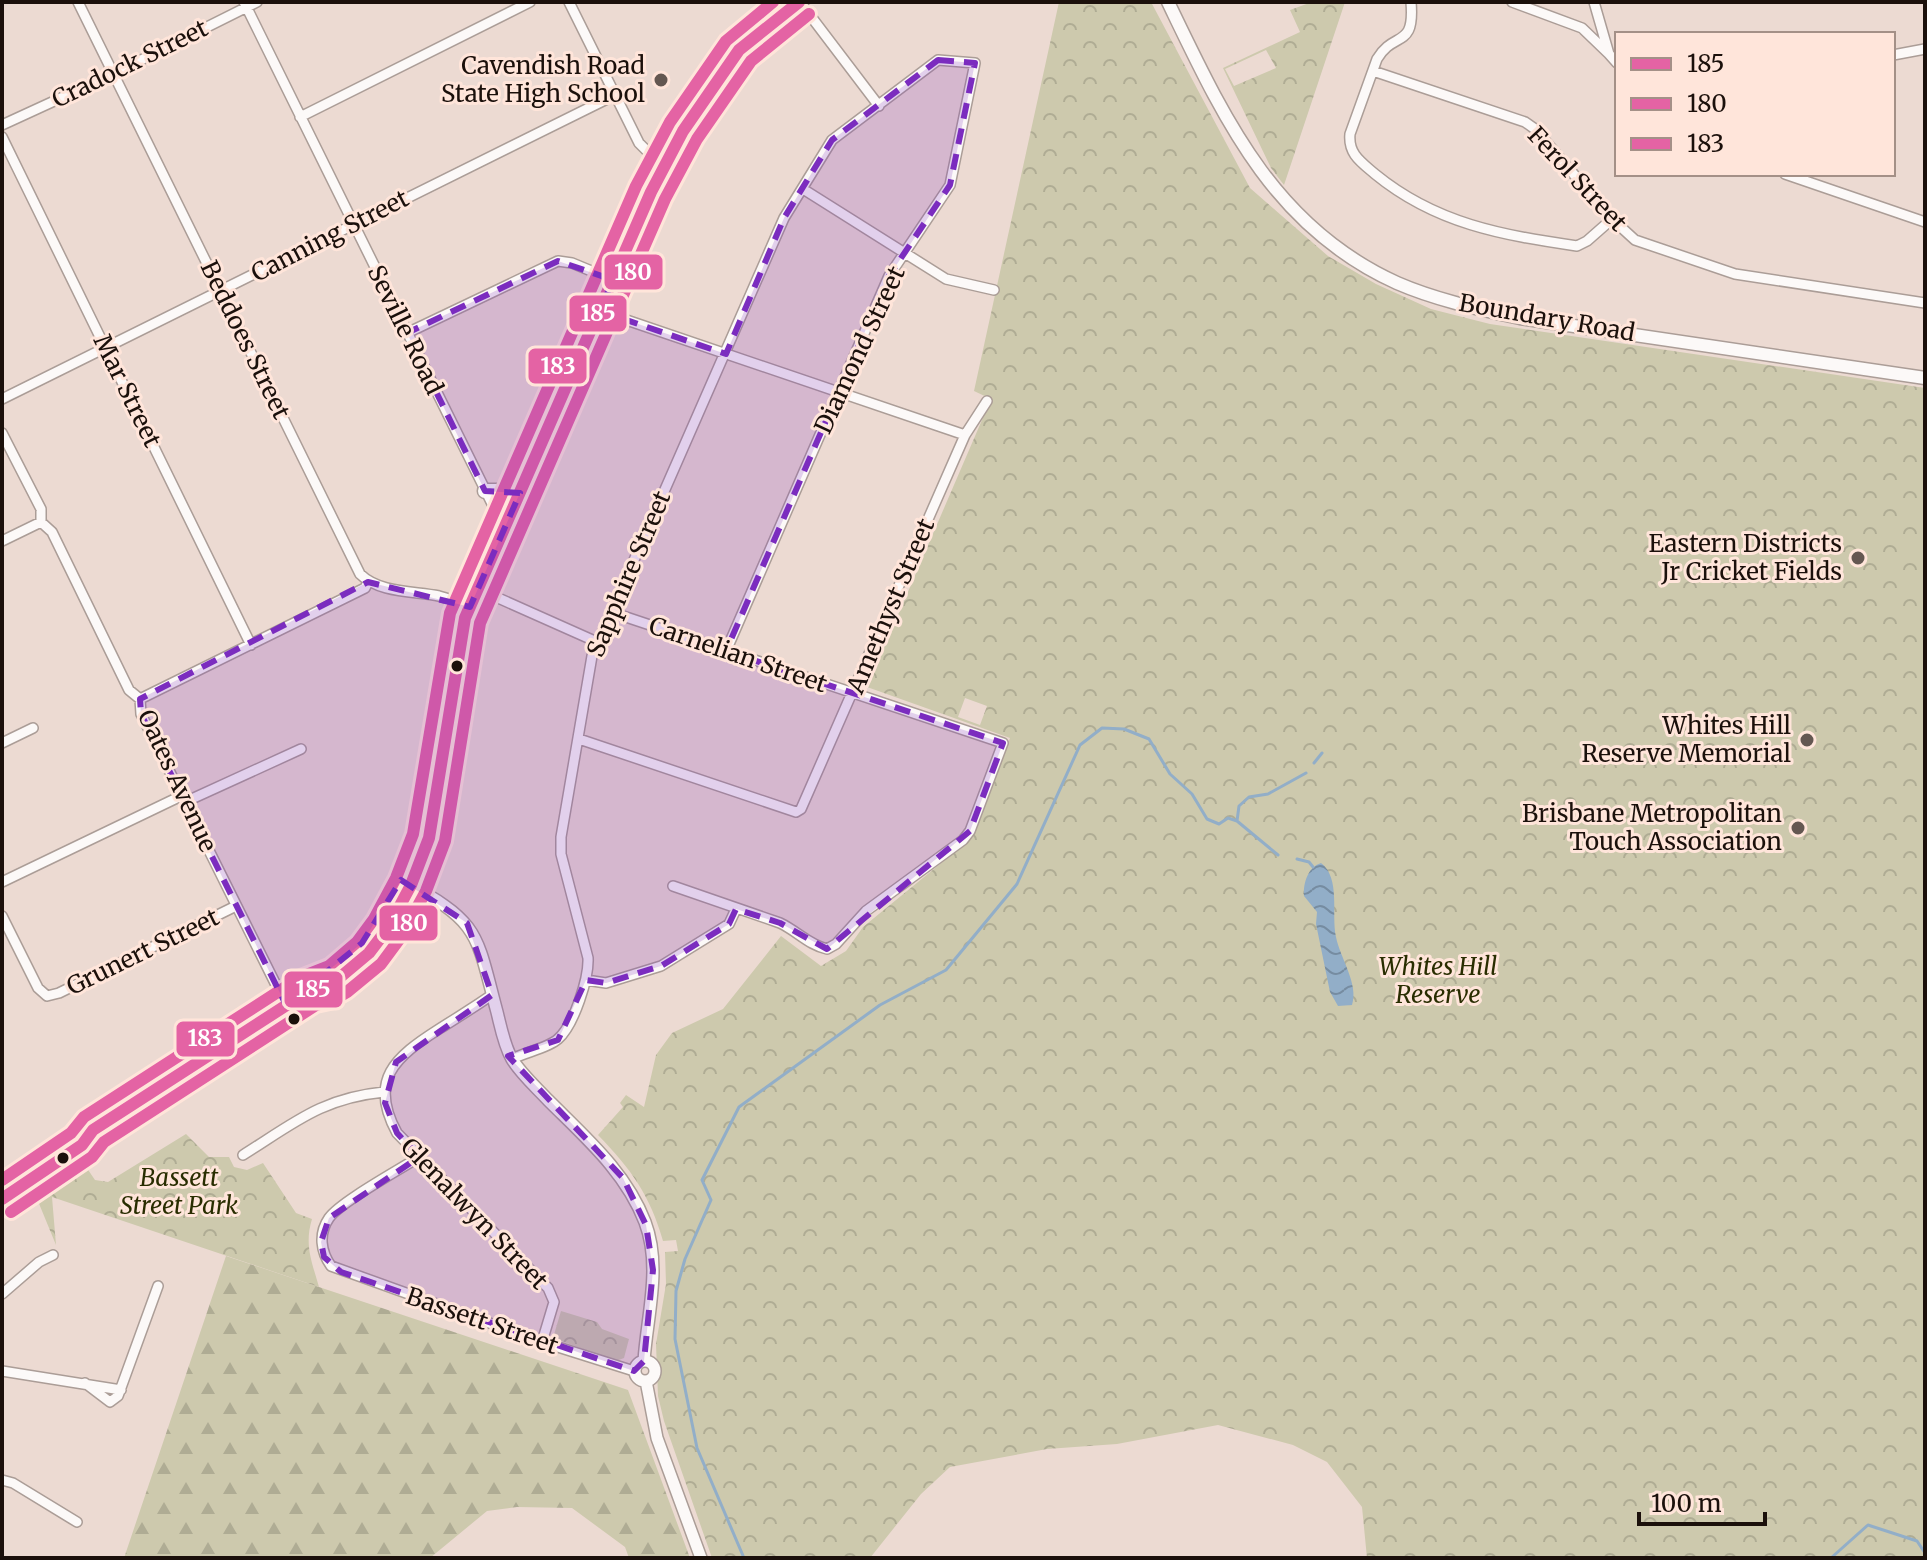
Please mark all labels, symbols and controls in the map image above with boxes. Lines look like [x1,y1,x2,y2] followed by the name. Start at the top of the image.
[47,12,213,115] street label: Cradock Street
[1615,32,1895,176] legend
[1687,48,1724,79] text: 185
[441,50,645,109] place label: Cavendish Road State High School
[652,71,670,89] marker: Cavendish Road State High School
[1687,88,1727,119] text: 180
[1521,120,1634,238] street label: Ferol Street
[1687,128,1724,159] text: 183
[246,182,414,289] street label: Canning Street
[603,253,664,291] line badge: 180
[194,256,297,425] street label: Beddoes Street
[614,258,652,286] text: 180
[361,260,450,400] street label: Seville Road
[807,261,912,438] street label: Diamond Street
[1457,287,1638,348] street label: Boundary Road
[568,294,628,333] line badge: 185
[580,299,616,327] text: 185
[87,329,168,453] street label: Mar Street
[527,347,588,385] line badge: 183
[541,352,575,380] text: 183
[580,486,678,661] street label: Sapphire Street
[839,513,942,699] street label: Amethyst Street
[1648,528,1842,587] place label: Eastern Districts Jr Cricket Fields
[1849,549,1867,567] marker: Eastern Districts Jr Cricket Fields
[645,610,832,700] street label: Carnelian Street
[449,658,465,674] unlabelled marker
[131,705,224,857] street label: Oates Avenue
[1582,710,1791,769] place label: Whites Hill Reserve Memorial
[1798,731,1816,749] marker: Whites Hill Reserve Memorial
[1522,798,1782,857] place label: Brisbane Metropolitan Touch Association
[1789,819,1807,837] marker: Brisbane Metropolitan Touch Association
[62,901,225,1002] street label: Grunert Street
[378,904,439,942] line badge: 180
[390,909,428,937] text: 180
[1379,951,1497,1010] park label: Whites Hill Reserve
[283,970,344,1009] line badge: 185
[295,975,331,1003] text: 185
[286,1011,302,1027] unlabelled marker
[175,1020,236,1058] line badge: 183
[188,1024,222,1052] text: 183
[394,1131,555,1296] street label: Glenalwyn Street
[55,1150,71,1166] unlabelled marker
[120,1162,238,1221] park label: Bassett Street Park
[402,1280,563,1361] street label: Bassett Street
[1639,1476,1765,1526] scale bar
[1651,1488,1722,1519] text: 100 m

